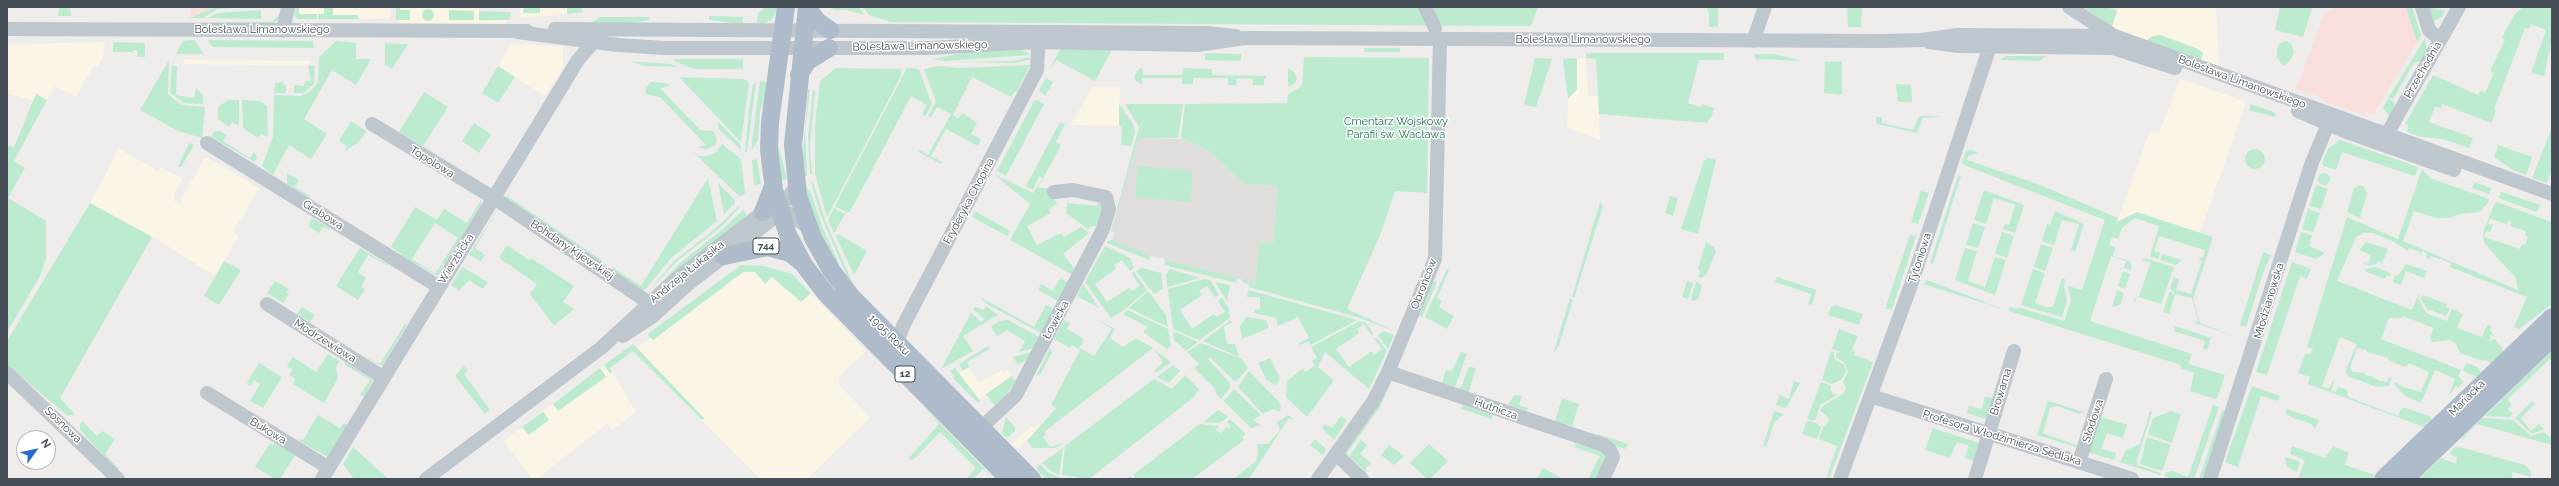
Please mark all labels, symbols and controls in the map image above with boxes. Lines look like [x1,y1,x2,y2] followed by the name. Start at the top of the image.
[194,23,330,37] street label: Bolesława Limanowskiego
[1515,33,1651,47] street label: Bolesława Limanowskiego
[852,38,988,54] street label: Bolesława Limanowskiego
[2402,39,2444,101] street label: Przechodnia
[2176,53,2308,111] street label: Bolesława Limanowskiego
[1344,115,1448,141] park label: Cmentarz Wojskowy Parafii św. Wacława
[408,143,456,181] street label: Topolowa
[941,156,997,246] street label: Fryderyka Chopina
[300,197,346,233] street label: Grabowa
[528,217,616,283] street label: Bohdany Kijewskiej
[435,231,477,287] street label: Wierzbicka
[1906,231,1934,285] street label: Tytoniowa
[647,238,727,306] street label: Andrzeja Łukasika
[753,238,779,254] road number: 744
[1408,257,1440,311] street label: Obrońców
[2251,261,2287,341] street label: Młodzianowska
[1040,298,1072,342] street label: Łowicka
[866,312,912,358] street label: 1905 Roku
[291,317,359,365] street label: Modrzewiowa
[895,366,915,382] road number: 12
[1988,367,2014,417] street label: Browarna
[2446,377,2488,419] street label: Mariacka
[1473,396,1519,422] street label: Hutnicza
[2080,398,2106,444] street label: Słodowa
[42,404,84,446] street label: Sosnowa
[1921,408,2083,468] street label: Profesora Włodzimierza Sedlaka
[247,415,289,447] street label: Bukowa
[16,430,56,470] north arrow
[38,437,53,451] text: N

